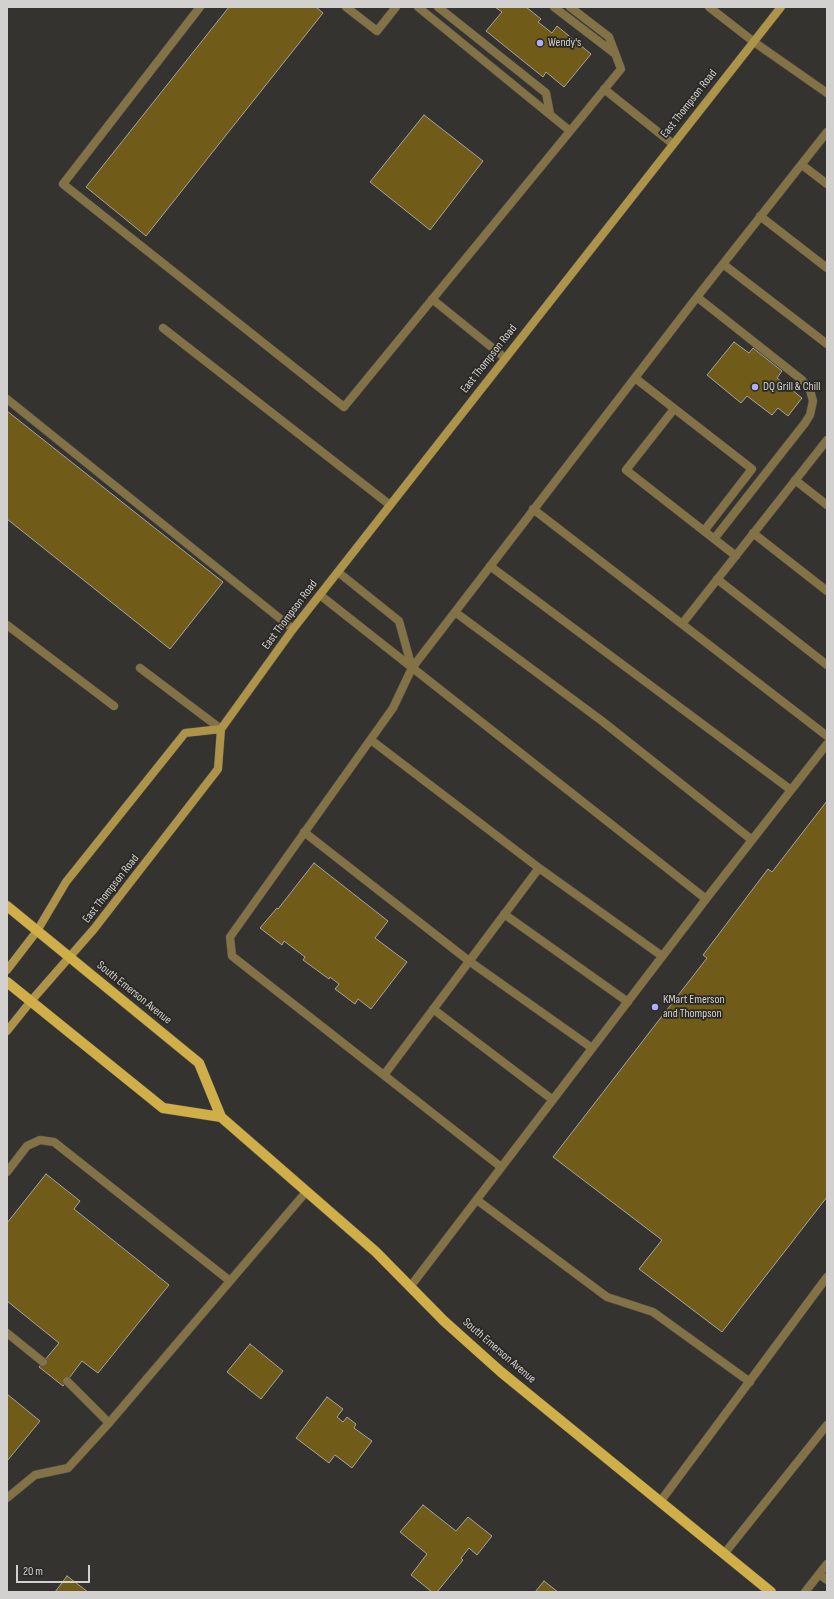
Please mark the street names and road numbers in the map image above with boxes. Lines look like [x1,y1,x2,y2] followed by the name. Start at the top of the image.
[658,67,720,141] street label: East Thompson Road
[458,322,520,396] street label: East Thompson Road
[259,577,321,653] street label: East Thompson Road
[80,852,142,926] street label: East Thompson Road
[94,958,174,1028] street label: South Emerson Avenue
[459,1315,539,1387] street label: South Emerson Avenue

